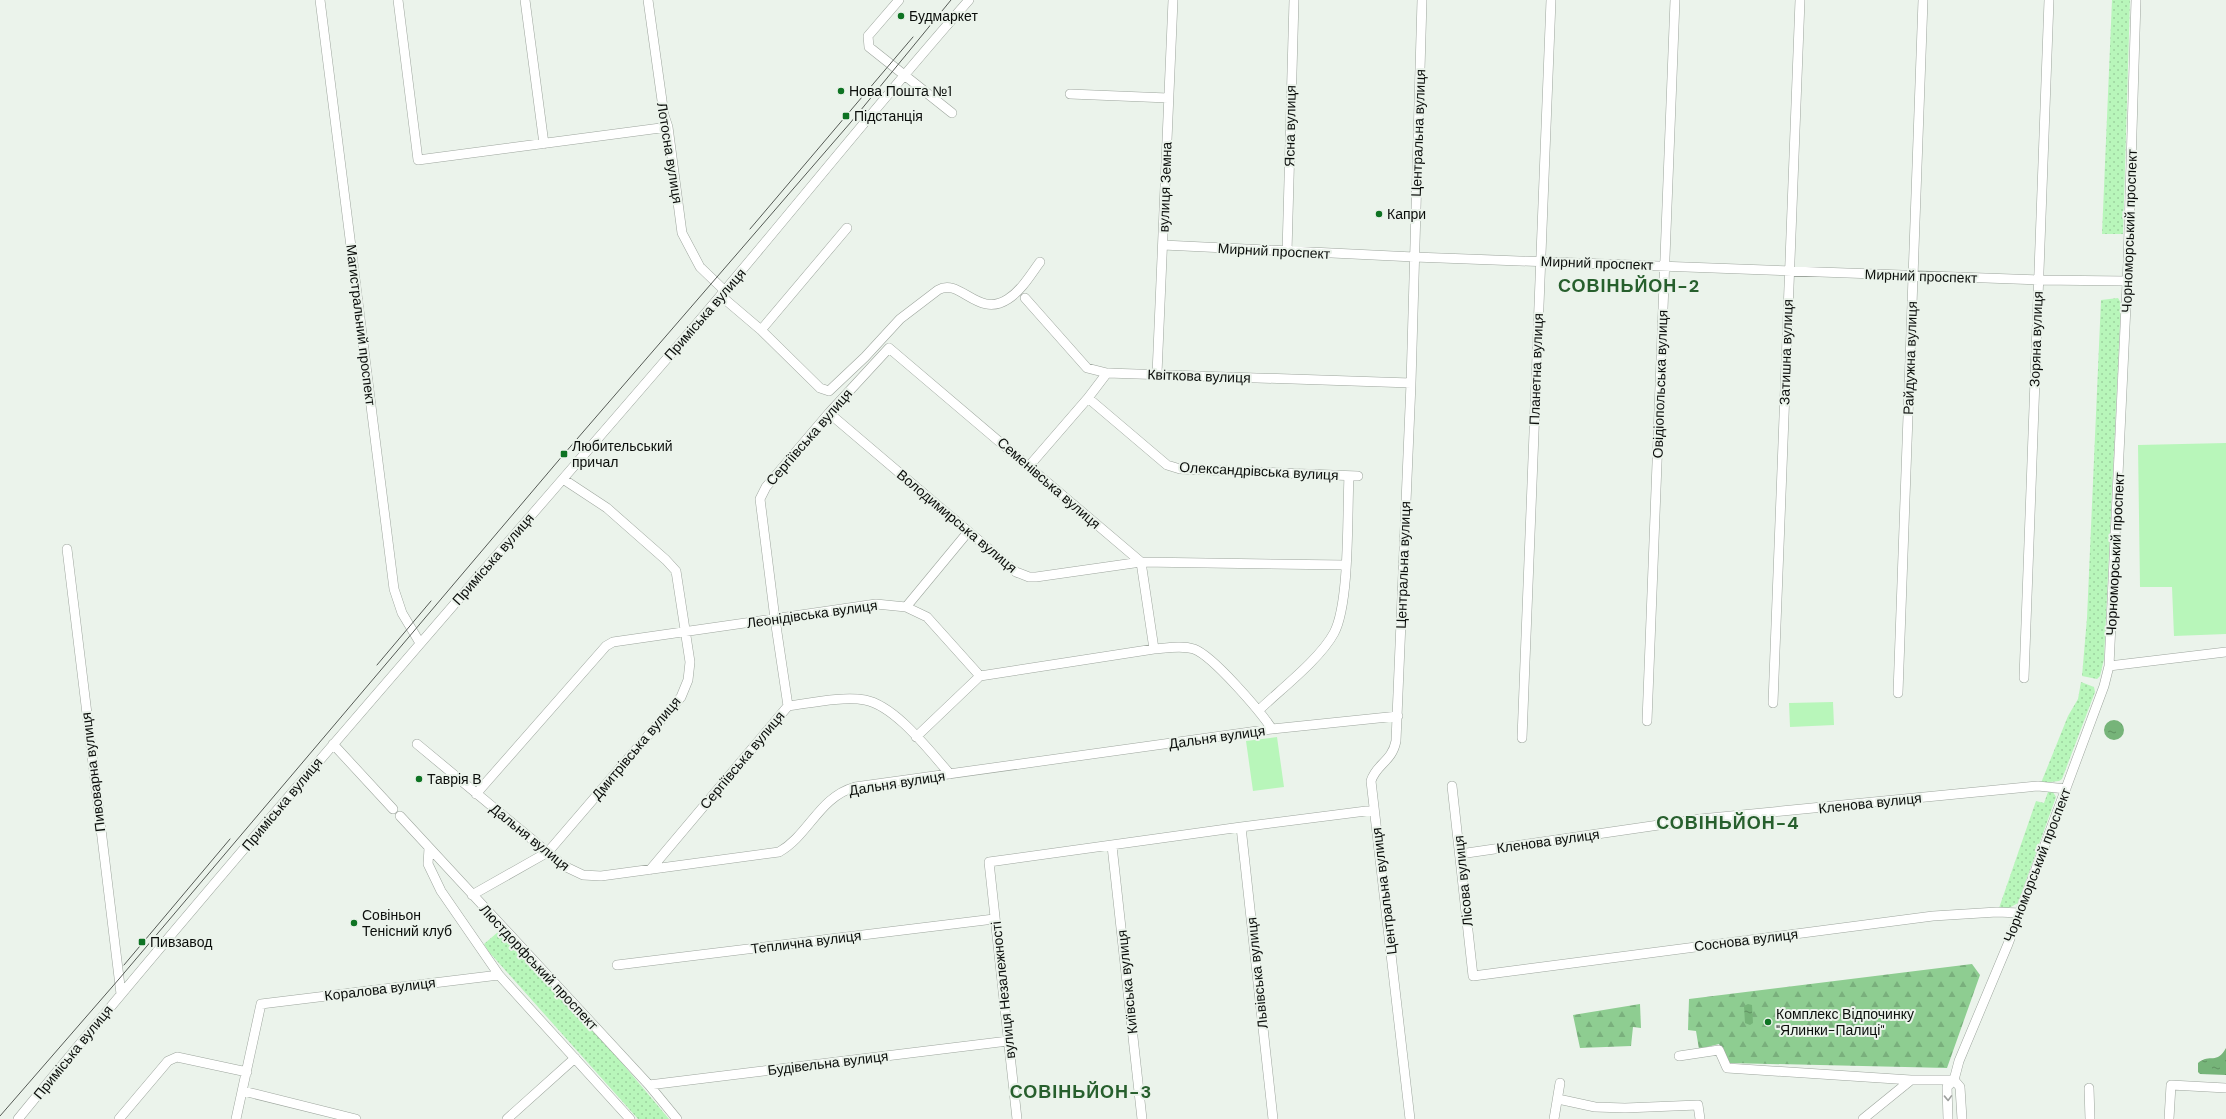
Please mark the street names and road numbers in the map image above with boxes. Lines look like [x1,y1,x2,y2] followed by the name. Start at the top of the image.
[1407,69,1429,197] street label: Центральна вулиця
[1280,85,1300,167] street label: Ясна вулиця
[653,101,687,205] street label: Лотосна вулиця
[1154,141,1176,233] street label: вулиця Земна
[2117,148,2141,313] street label: Чорноморський проспект
[1217,239,1331,263] street label: Мирний проспект
[342,243,380,407] street label: Магистральний проспект
[1540,252,1654,274] street label: Мирний проспект
[660,264,750,364] street label: Приміська вулиця
[1864,265,1978,287] street label: Мирний проспект
[2025,291,2047,387] street label: Зоряна вулиця
[1775,299,1797,405] street label: Затишна вулиця
[1899,301,1921,415] street label: Райдужна вулиця
[1648,309,1672,459] street label: Овідіопольська вулиця
[1525,313,1547,425] street label: Планетна вулиця
[1147,365,1251,387] street label: Квіткова вулиця
[762,385,856,489] street label: Сергіївська вулиця
[994,433,1104,533] street label: Семенівська вулиця
[1179,458,1339,484] street label: Олександрівська вулиця
[893,465,1021,577] street label: Володимирська вулиця
[2102,471,2128,636] street label: Чорноморський проспект
[1392,501,1414,629] street label: Центральна вулиця
[448,509,538,609] street label: Приміська вулиця
[745,596,879,632] street label: Леонідівська вулиця
[588,693,684,803] street label: Дмитрівська вулиця
[696,707,788,813] street label: Сергіївська вулиця
[77,711,109,833] street label: Пивоварна вулиця
[1168,721,1266,753] street label: Дальня вулиця
[238,754,326,854] street label: Приміська вулиця
[848,767,946,799] street label: Дальня вулиця
[1999,785,2075,945] street label: Чорноморський проспект
[1817,789,1923,817] street label: Кленова вулиця
[487,799,573,875] street label: Дальня вулиця
[1495,825,1601,857] street label: Кленова вулиця
[1367,826,1401,956] street label: Центральна вулиця
[1449,835,1477,927] street label: Лісова вулиця
[476,900,603,1034] street label: Люстдорфський проспект
[1242,916,1272,1030] street label: Львівська вулиця
[987,920,1019,1060] street label: вулиця Незалежності
[1693,925,1799,955] street label: Соснова вулиця
[750,926,862,958] street label: Теплична вулиця
[1113,929,1141,1035] street label: Київська вулиця
[323,973,437,1005] street label: Коралова вулиця
[29,1001,117,1103] street label: Приміська вулиця
[767,1047,889,1079] street label: Будівельна вулиця

